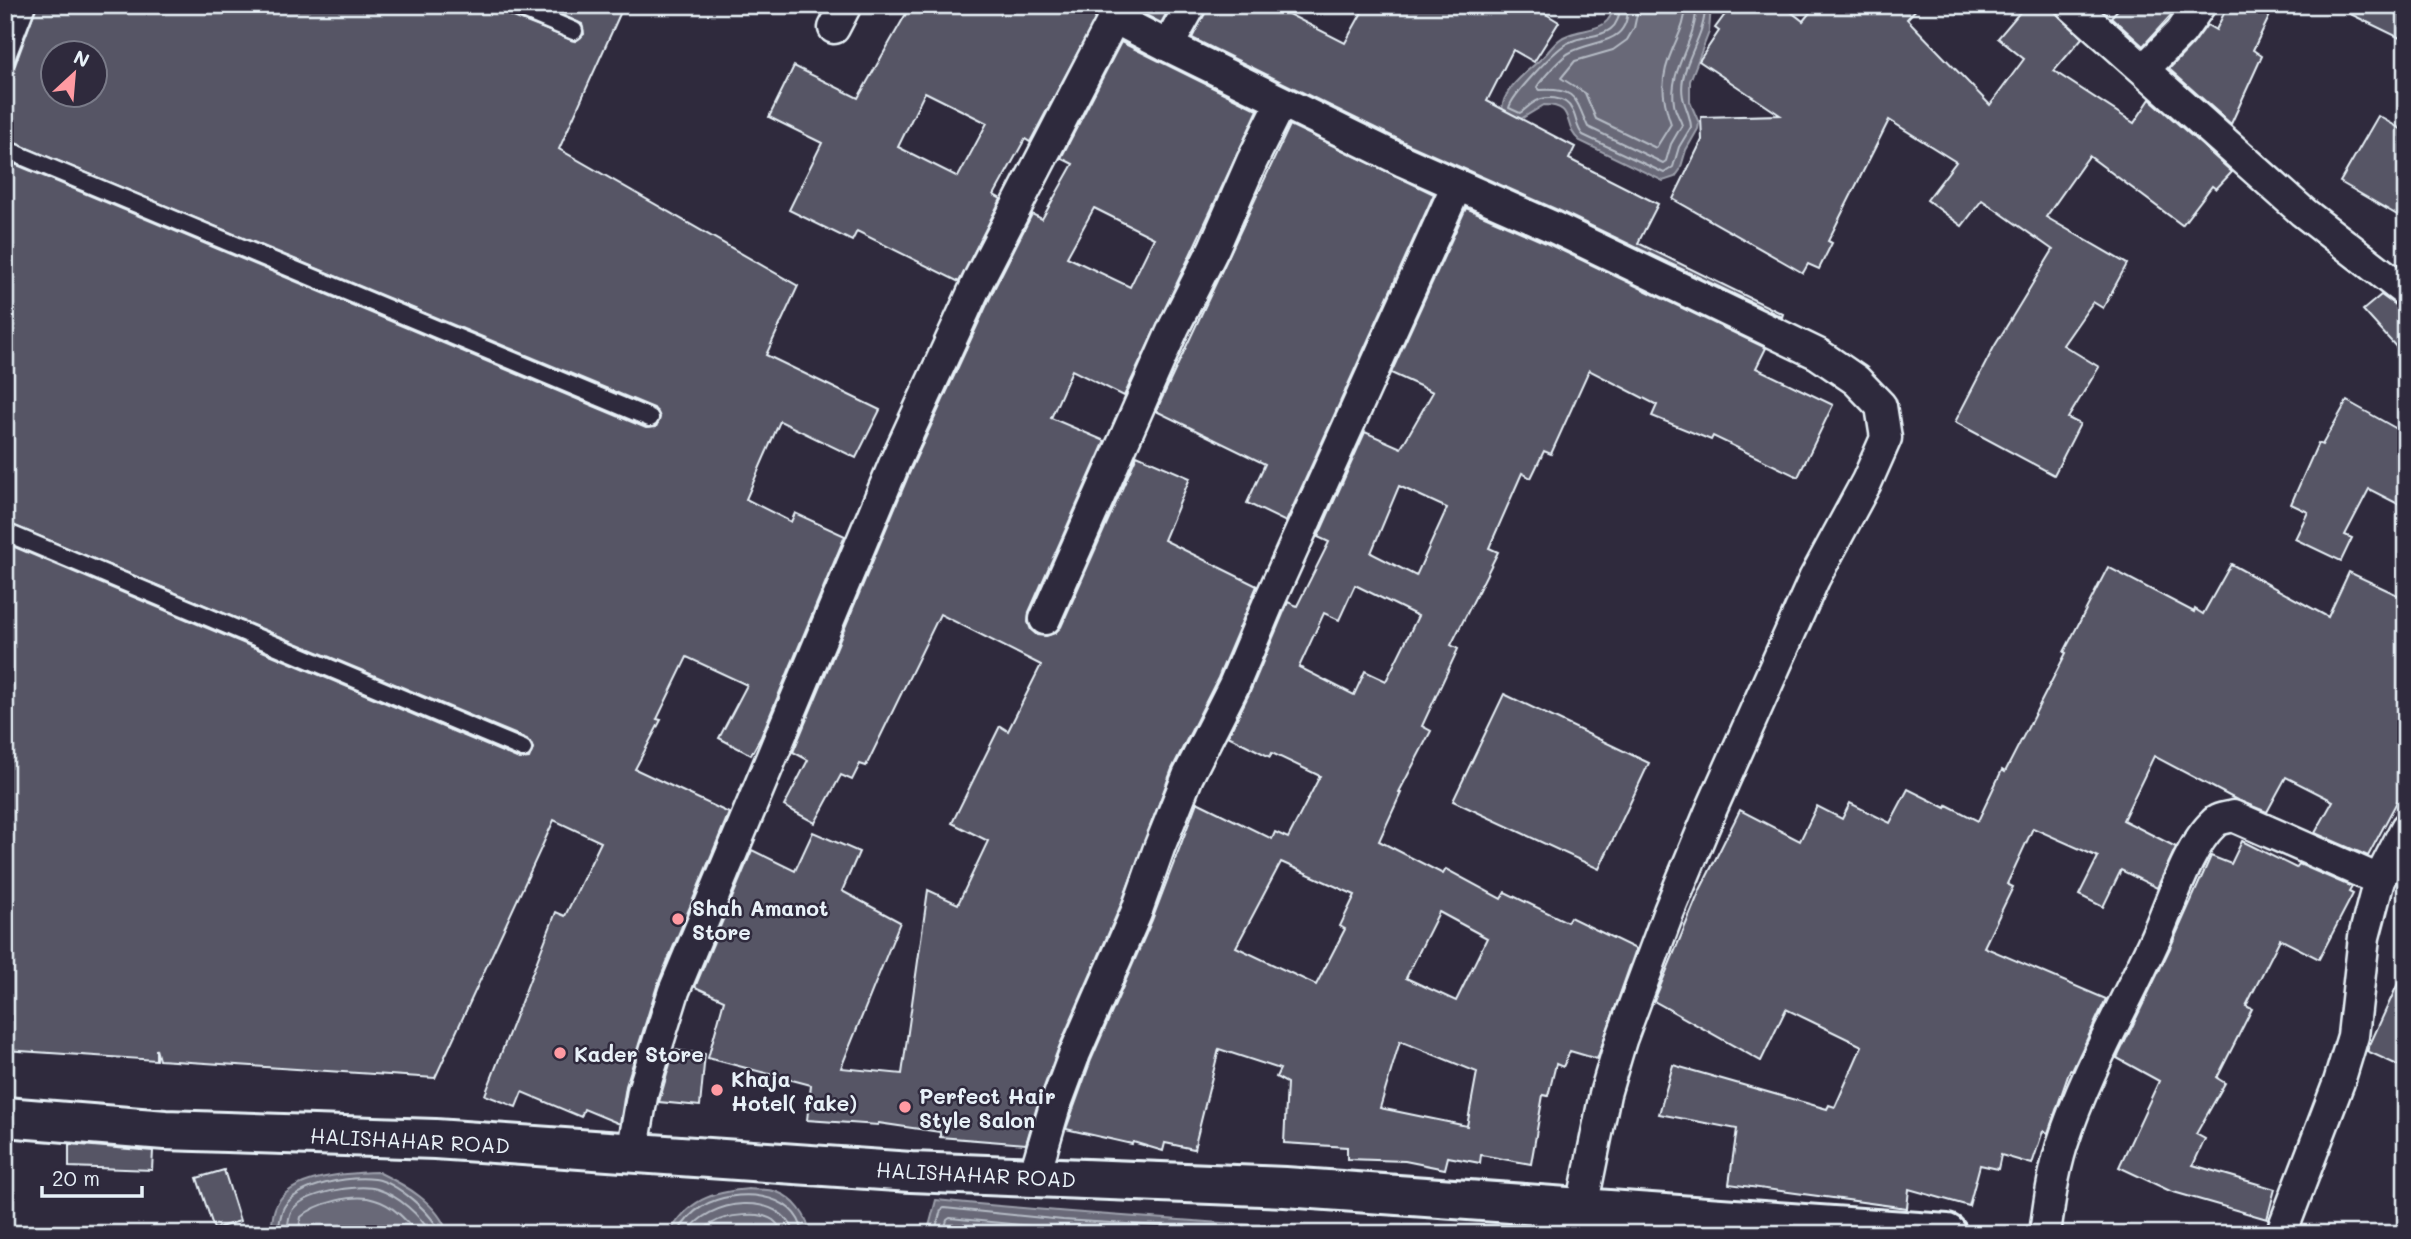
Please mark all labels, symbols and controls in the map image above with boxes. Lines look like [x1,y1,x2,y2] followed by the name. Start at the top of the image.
[38,38,108,108] north arrow
[70,44,94,73] text: N
[692,894,828,945] place label: Shah Amanot Store
[670,911,686,927] marker: Shah Amanot Store
[574,1040,704,1067] place label: Kader Store
[552,1045,568,1061] marker: Kader Store
[731,1065,857,1116] place label: Khaja Hotel( fake)
[709,1082,725,1098] marker: Khaja Hotel( fake)
[919,1082,1056,1134] place label: Perfect Hair Style Salon
[897,1099,913,1115] marker: Perfect Hair Style Salon
[310,1121,510,1159] street label: HALISHAHAR ROAD
[42,1155,142,1199] scale bar
[876,1155,1076,1193] street label: HALISHAHAR ROAD
[52,1164,100,1191] text: 20 m

